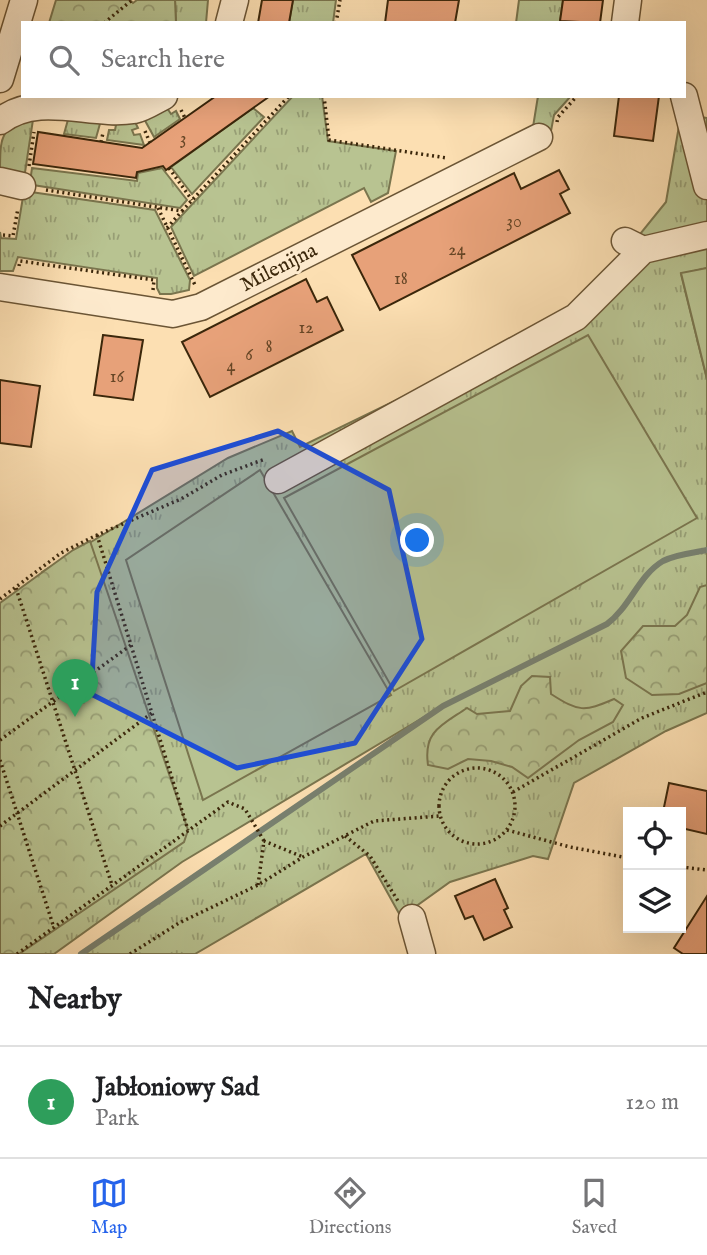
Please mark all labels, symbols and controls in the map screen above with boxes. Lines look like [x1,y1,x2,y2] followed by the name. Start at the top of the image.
[21,21,686,98] search box
[45,41,83,79] icon: search
[101,43,225,76] text: Search here
[180,128,186,151] house number: 3
[506,211,522,234] house number: 30
[236,237,323,299] street label: Milenijna
[448,239,466,262] house number: 24
[394,268,408,291] house number: 18
[298,317,314,340] house number: 12
[265,336,273,359] house number: 8
[245,344,253,367] house number: 6
[227,355,236,378] house number: 4
[110,366,125,389] house number: 16
[400,523,434,557] your location
[52,659,98,717] pin: 1
[623,807,686,933] map controls
[623,807,686,870] button: locate
[623,870,686,933] button: layers
[28,981,121,1019] text: Nearby
[95,1071,259,1104] text: Jabłoniowy Sad
[47,1088,55,1117] text: 1
[626,1088,679,1117] text: 120 m
[95,1104,139,1133] text: Park
[90,1174,128,1240] tab: Map
[309,1174,391,1240] tab: Directions
[572,1174,617,1240] tab: Saved

